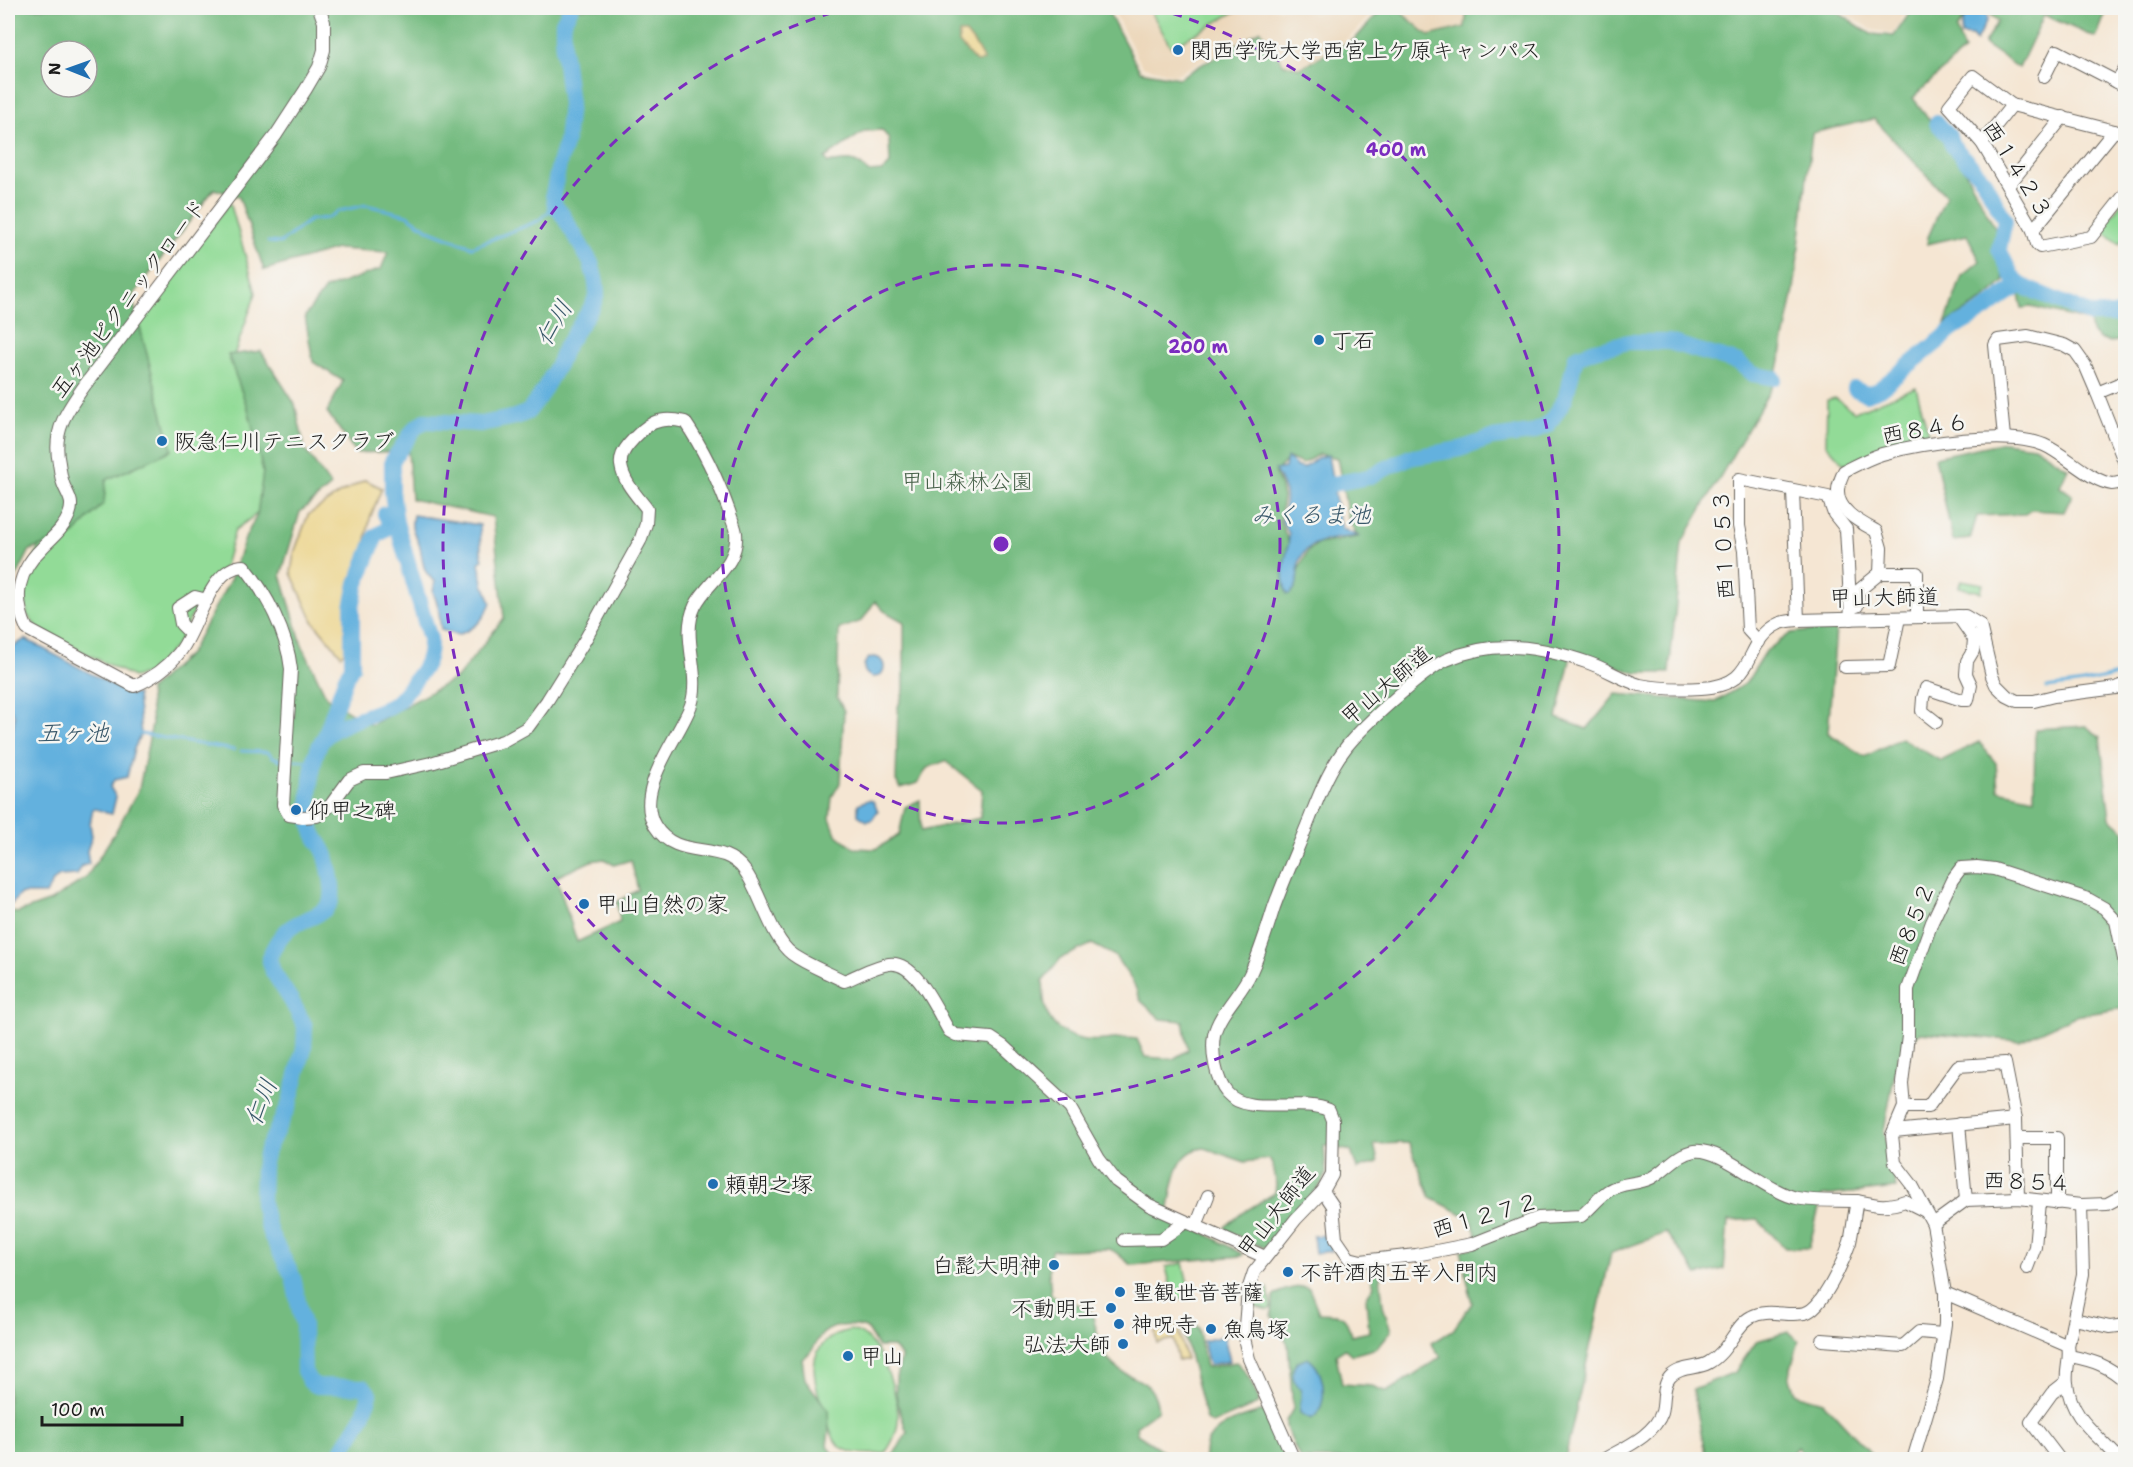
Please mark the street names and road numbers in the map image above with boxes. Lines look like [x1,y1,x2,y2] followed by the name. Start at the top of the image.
[1976,115,2059,224] street label: 西１４２３
[44,193,213,404] street label: 五ヶ池ピクニックロード
[1879,407,1971,450] street label: 西８４６
[1706,489,1741,601] street label: 西１０５３
[1829,582,1939,613] street label: 甲山大師道
[1335,639,1438,732] street label: 甲山大師道
[1882,878,1941,970] street label: 西８５２
[1231,1159,1322,1264] street label: 甲山大師道
[1982,1165,2071,1198] street label: 西８５４
[1428,1186,1542,1245] street label: 西１２７２

